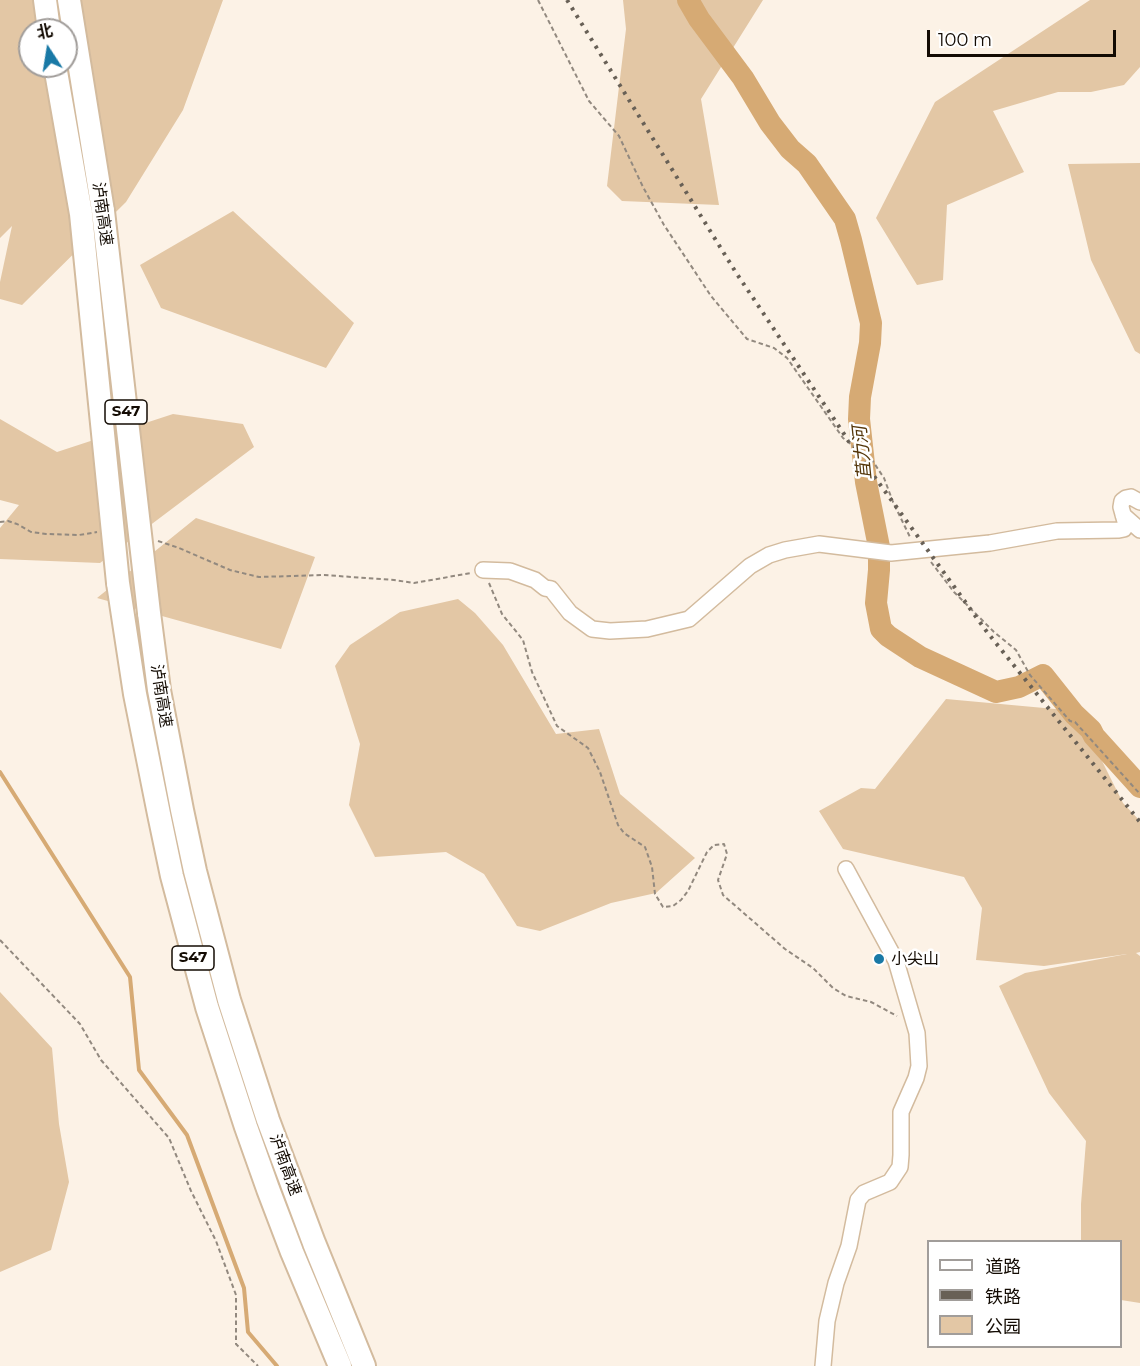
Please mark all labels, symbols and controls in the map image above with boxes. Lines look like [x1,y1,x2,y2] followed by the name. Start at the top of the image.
[18,18,78,78] north arrow
[930,18,1119,56] scale bar
[35,21,54,43] text: 北
[938,29,992,51] text: 100 m
[88,181,116,247] street label: 泸南高速
[105,400,147,424] road number: S47
[849,425,877,481] water label: 苴力河
[147,663,175,729] street label: 泸南高速
[172,946,214,970] road number: S47
[891,949,939,969] place label: 小尖山
[872,952,886,966] marker: 小尖山
[265,1132,305,1198] street label: 泸南高速
[927,1240,1122,1348] legend
[985,1256,1021,1278] text: 道路
[985,1286,1021,1308] text: 铁路
[985,1316,1021,1338] text: 公园

